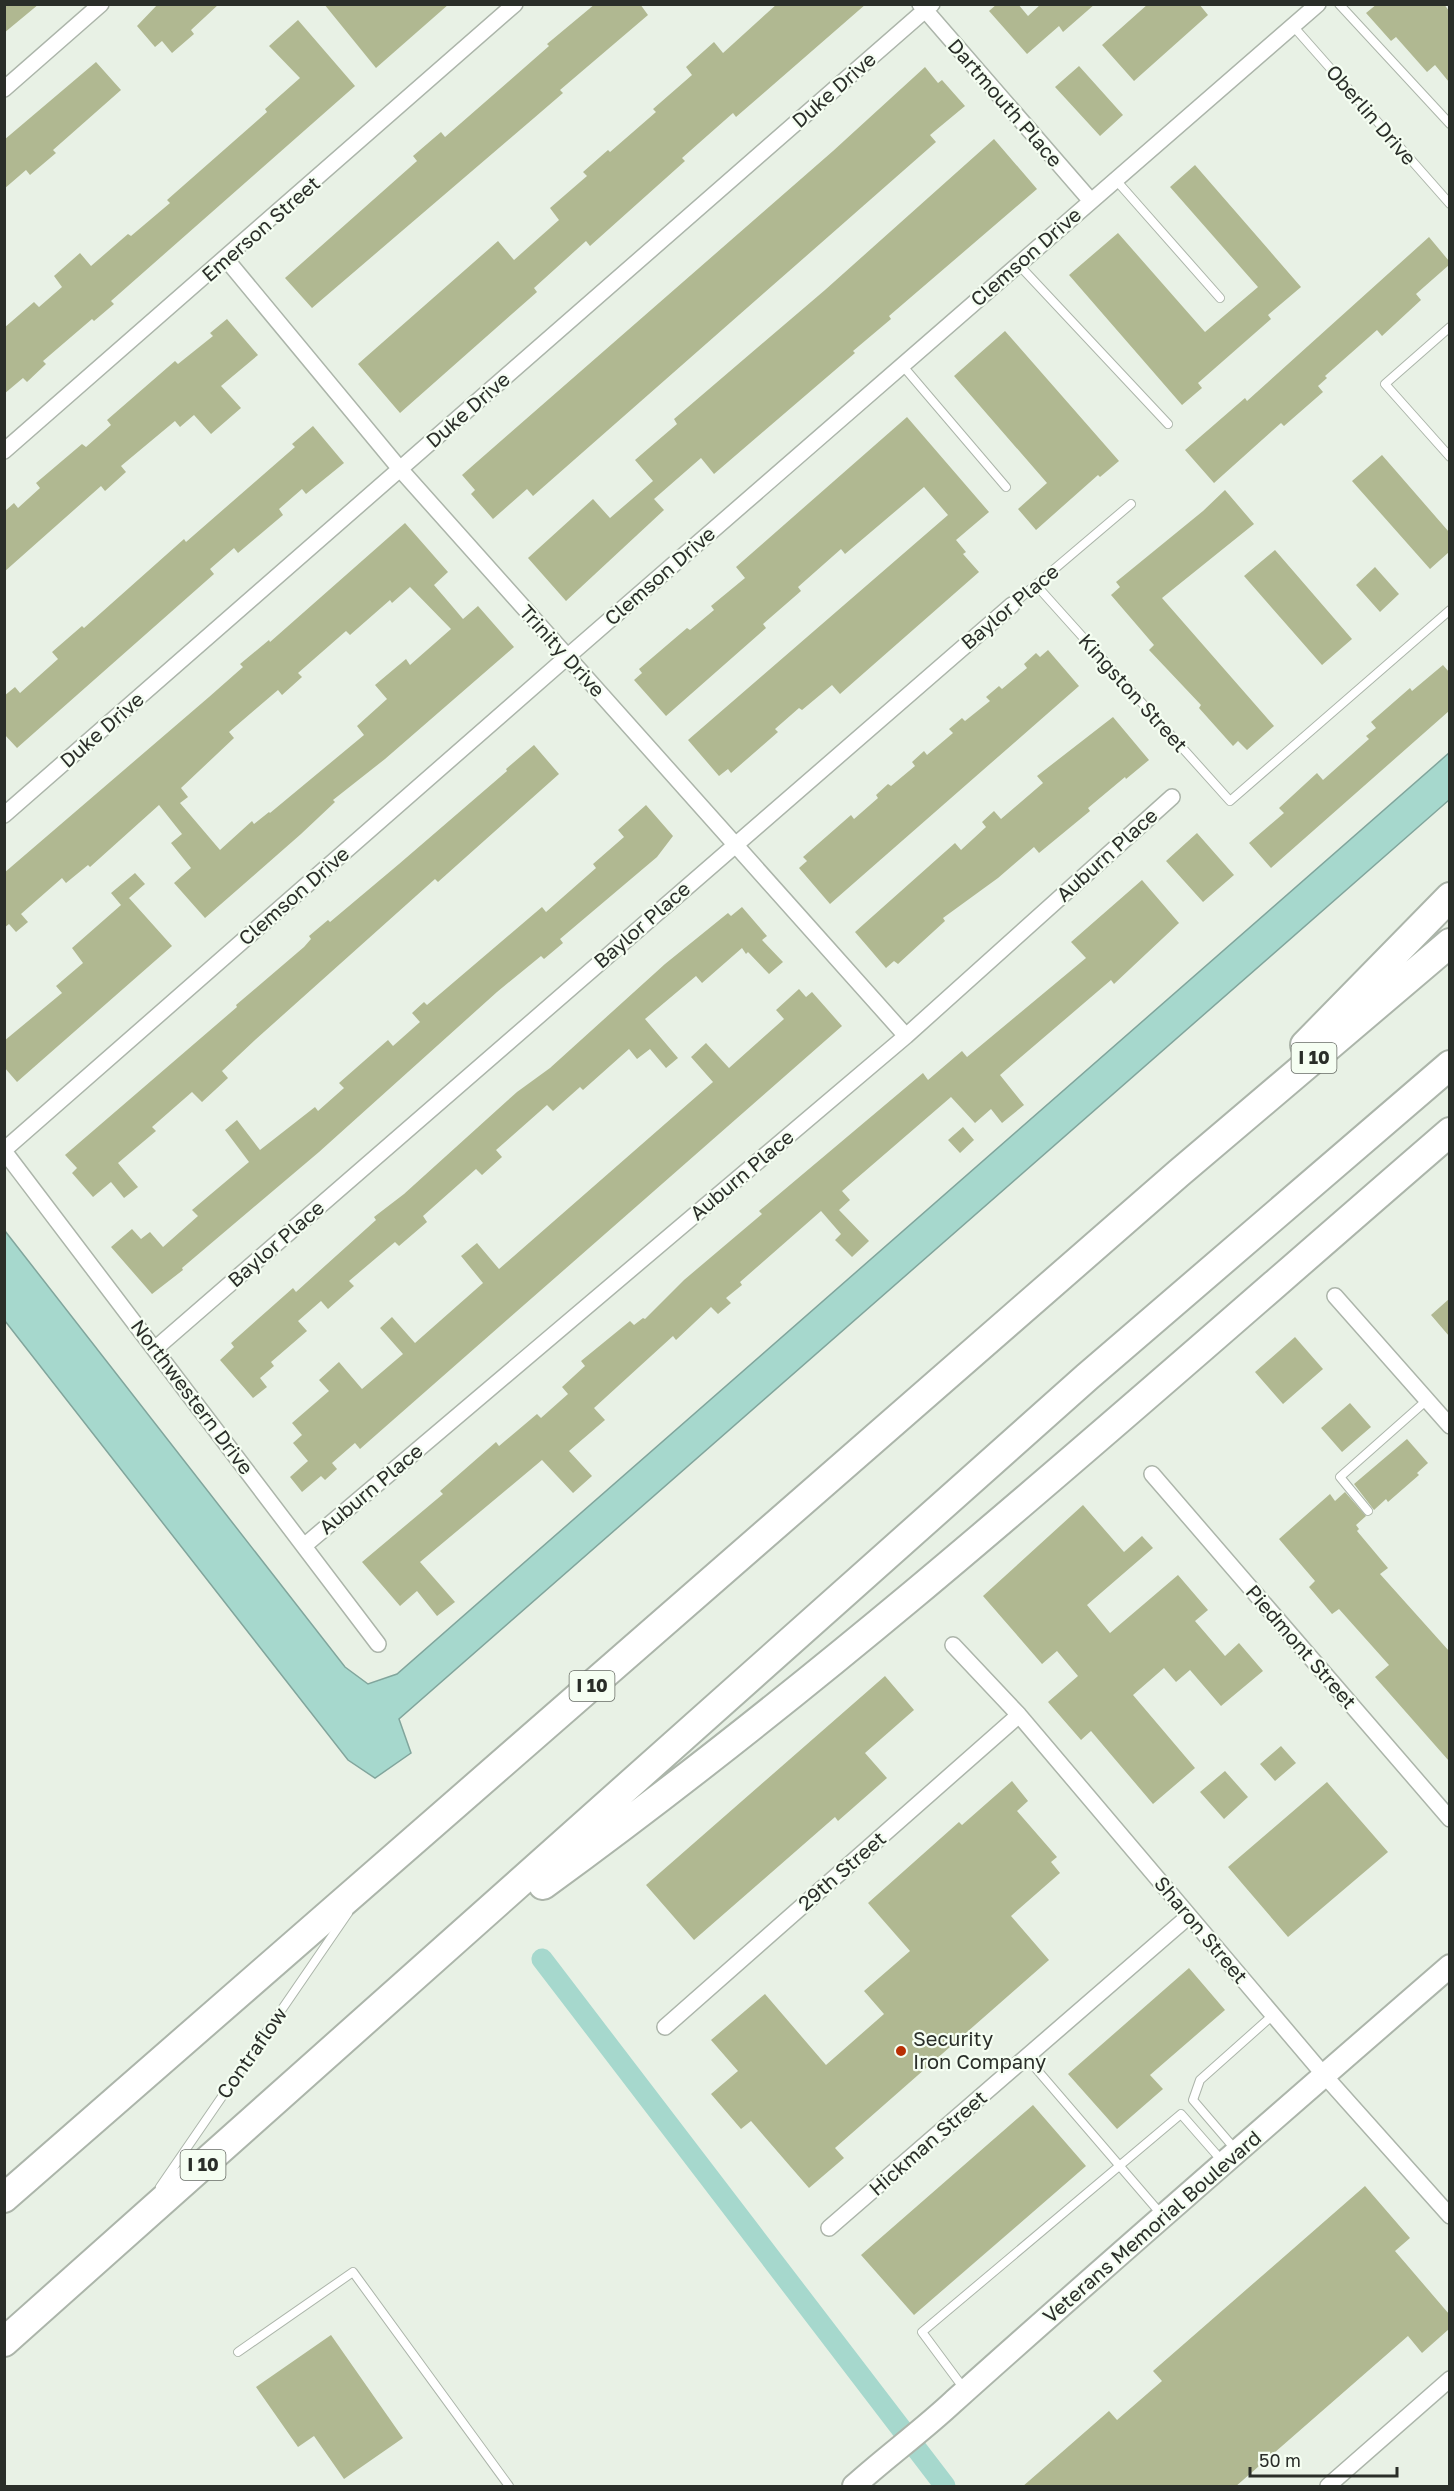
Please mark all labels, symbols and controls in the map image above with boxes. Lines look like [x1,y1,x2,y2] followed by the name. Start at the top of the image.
[944,33,1068,171] street label: Dartmouth Place
[787,46,880,132] street label: Duke Drive
[1322,59,1422,169] street label: Oberlin Drive
[196,171,324,286] street label: Emerson Street
[965,202,1086,311] street label: Clemson Drive
[421,366,514,452] street label: Duke Drive
[599,521,720,630] street label: Clemson Drive
[956,559,1063,654] street label: Baylor Place
[515,599,610,701] street label: Trinity Drive
[1074,628,1193,756] street label: Kingston Street
[55,686,148,772] street label: Duke Drive
[1051,803,1162,906] street label: Auburn Place
[233,841,354,950] street label: Clemson Drive
[588,876,694,973] street label: Baylor Place
[1292,1043,1336,1073] road number: I 10
[685,1124,798,1225] street label: Auburn Place
[222,1195,328,1292] street label: Baylor Place
[127,1314,259,1479] street label: Northwestern Drive
[314,1438,427,1539] street label: Auburn Place
[1241,1579,1362,1713] street label: Piedmont Street
[570,1671,614,1701] road number: I 10
[793,1826,890,1915] street label: 29th Street
[1150,1871,1254,1988] street label: Sharon Street
[211,2002,291,2103] street label: Contraflow
[913,2026,1046,2073] place label: Security Iron Company
[894,2044,908,2058] marker: Security Iron Company
[864,2085,991,2200] street label: Hickman Street
[1037,2125,1265,2328] street label: Veterans Memorial Boulevard
[180,2150,226,2180] road number: I 10
[1250,2440,1397,2478] scale bar
[1259,2449,1301,2471] text: 50 m

